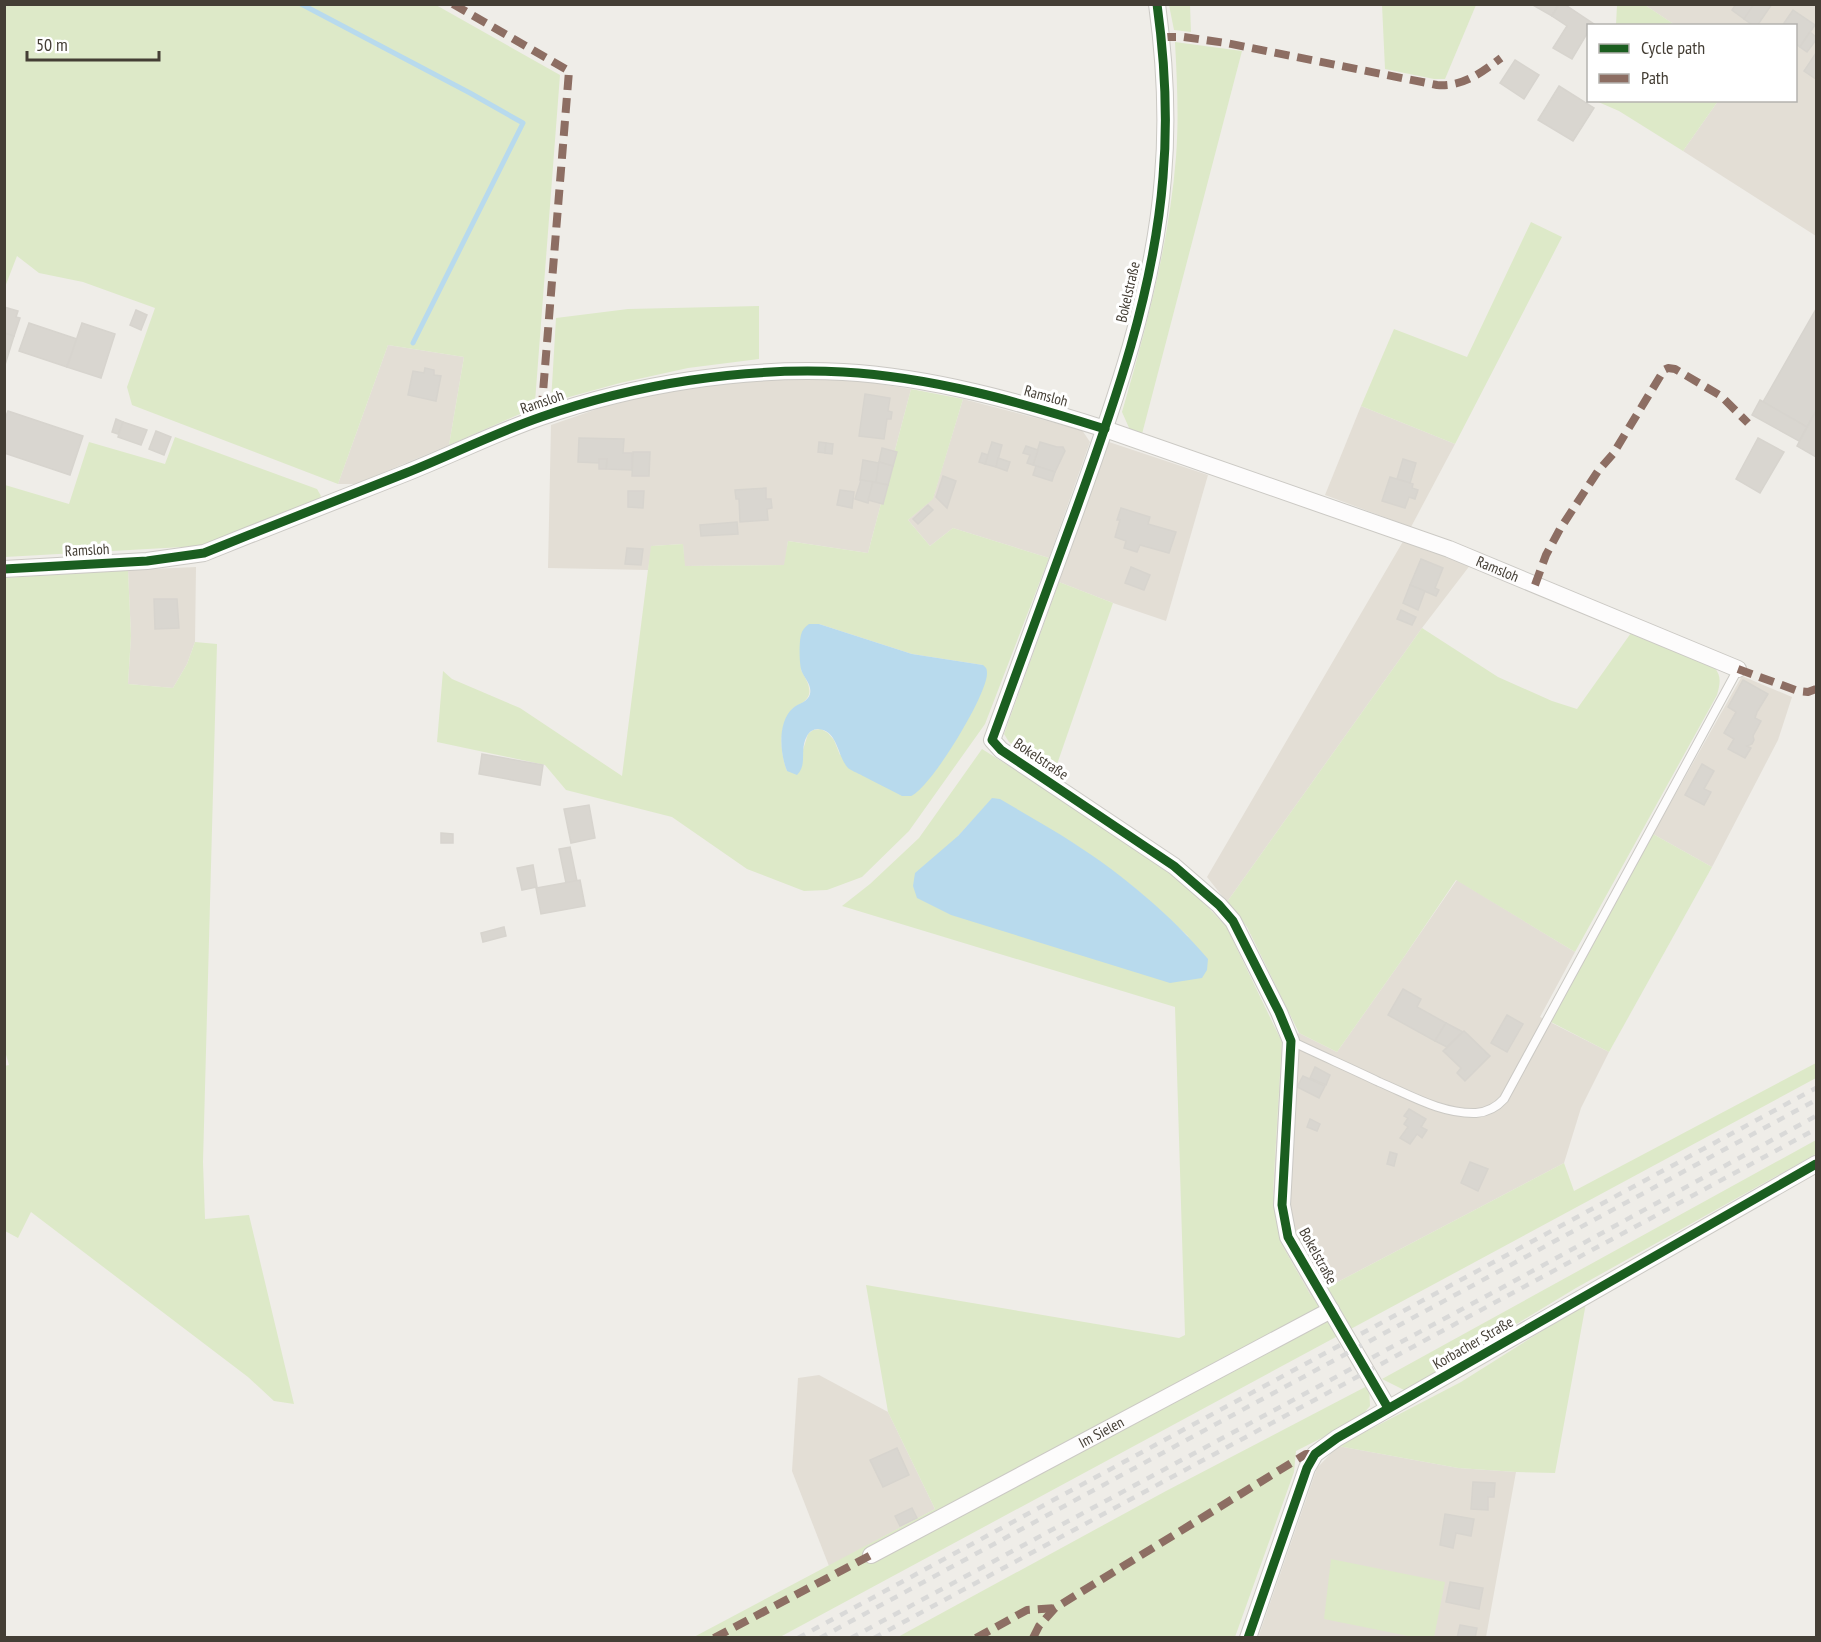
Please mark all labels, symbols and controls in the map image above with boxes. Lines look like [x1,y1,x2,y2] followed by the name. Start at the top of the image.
[27,24,159,62] scale bar
[1587,24,1797,102] legend
[36,33,68,56] text: 50 m
[1641,36,1705,59] text: Cycle path
[1641,66,1669,89] text: Path
[1111,260,1144,324] street label: Bokelstraße
[1022,381,1070,410] street label: Ramsloh
[518,385,566,418] street label: Ramsloh
[64,539,110,560] street label: Ramsloh
[1473,551,1522,586] street label: Ramsloh
[1010,733,1072,784] street label: Bokelstraße
[1295,1224,1342,1287] street label: Bokelstraße
[1429,1312,1516,1373] street label: Korbacher Straße
[1075,1412,1127,1452] street label: Im Sielen

